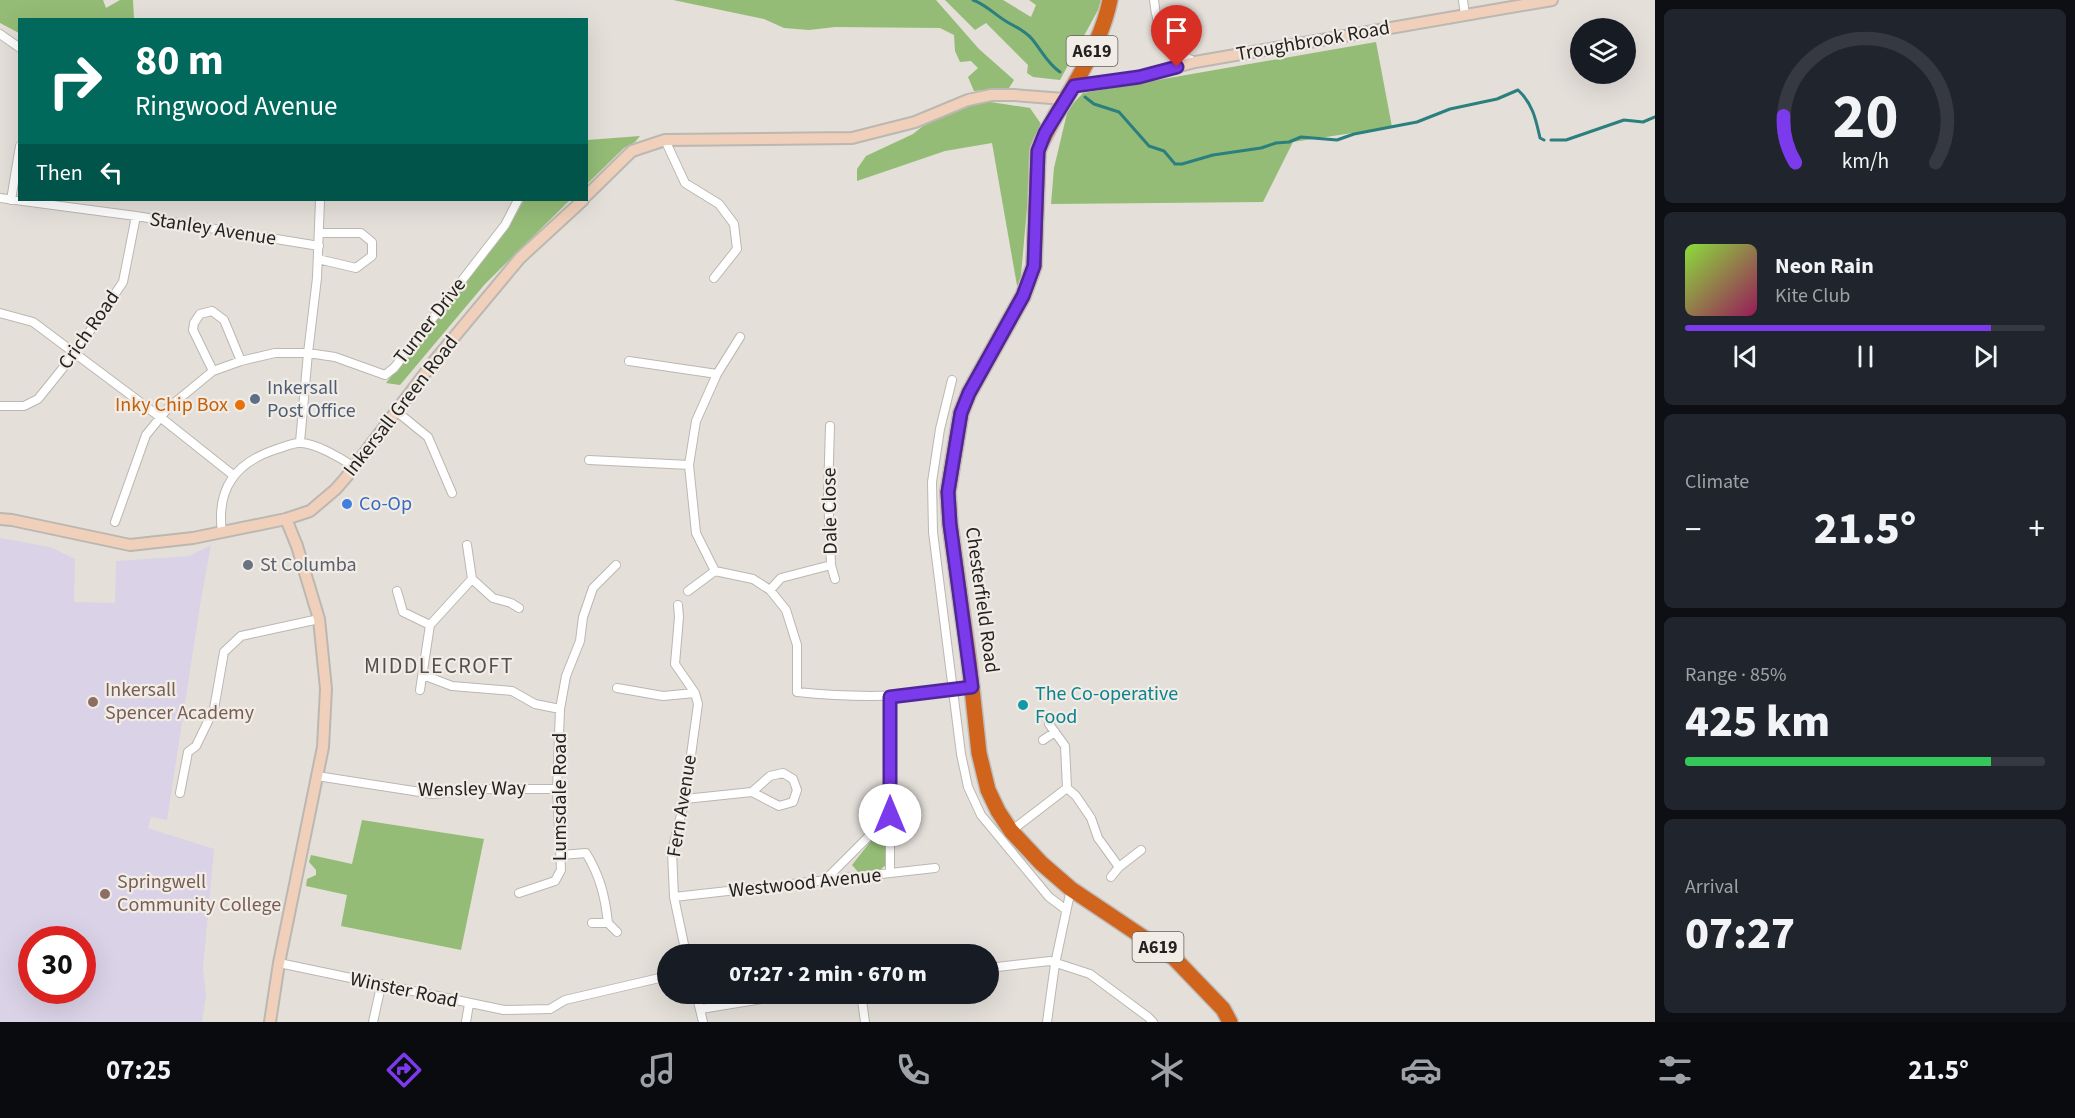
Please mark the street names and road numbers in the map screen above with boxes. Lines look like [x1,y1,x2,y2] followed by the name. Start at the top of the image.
[1234,14,1392,68] street label: Troughbrook Road
[1066,36,1118,66] road number: A619
[148,205,278,253] street label: Stanley Avenue
[387,272,473,370] street label: Turner Drive
[52,285,126,375] street label: Crich Road
[337,330,465,482] street label: Inkersall Green Road
[815,467,845,555] street label: Dale Close
[958,525,1006,675] street label: Chesterfield Road
[546,733,574,861] street label: Lumsdale Road
[660,753,704,859] street label: Fern Avenue
[418,774,527,804] street label: Wensley Way
[727,861,883,905] street label: Westwood Avenue
[1132,932,1184,962] road number: A619
[347,965,461,1015] street label: Winster Road

